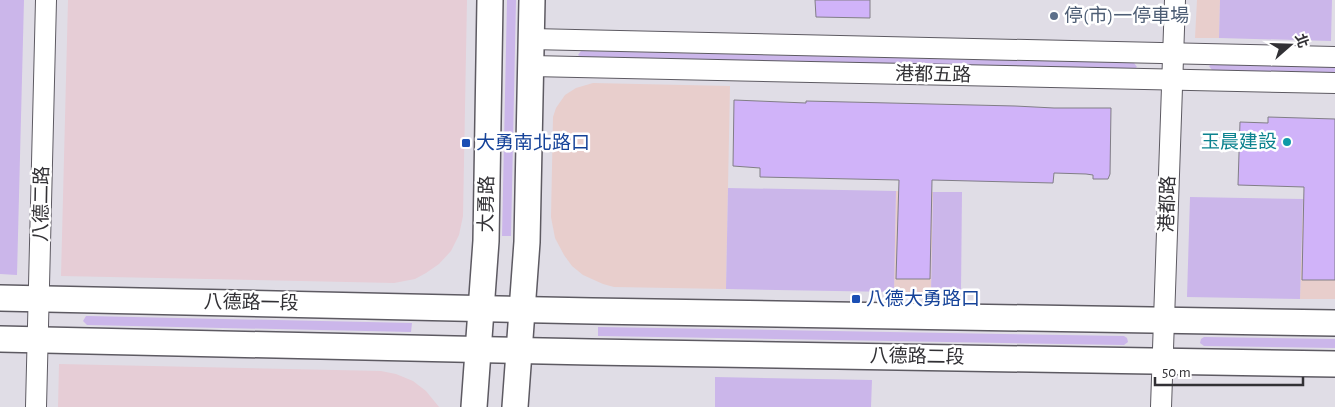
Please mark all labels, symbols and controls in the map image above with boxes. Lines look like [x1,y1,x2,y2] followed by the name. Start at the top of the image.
[1064,5,1189,26] place label: 停(市)一停車場
[1048,10,1060,22] marker: 停(市)一停車場
[1265,20,1315,70] north arrow
[1292,32,1311,50] text: 北
[895,63,971,85] street label: 港都五路
[1201,131,1277,152] place label: 玉晨建設
[476,133,590,153] place label: 大勇南北路口
[1281,136,1293,148] marker: 玉晨建設
[460,137,472,149] marker: 大勇南北路口
[31,166,52,242] street label: 八德二路
[476,175,497,233] street label: 大勇路
[1156,175,1178,233] street label: 港都路
[866,289,980,309] place label: 八德大勇路口
[203,291,299,313] street label: 八德路一段
[850,293,862,305] marker: 八德大勇路口
[869,345,965,367] street label: 八德路二段
[1155,354,1302,386] scale bar
[1162,365,1191,380] text: 50 m

